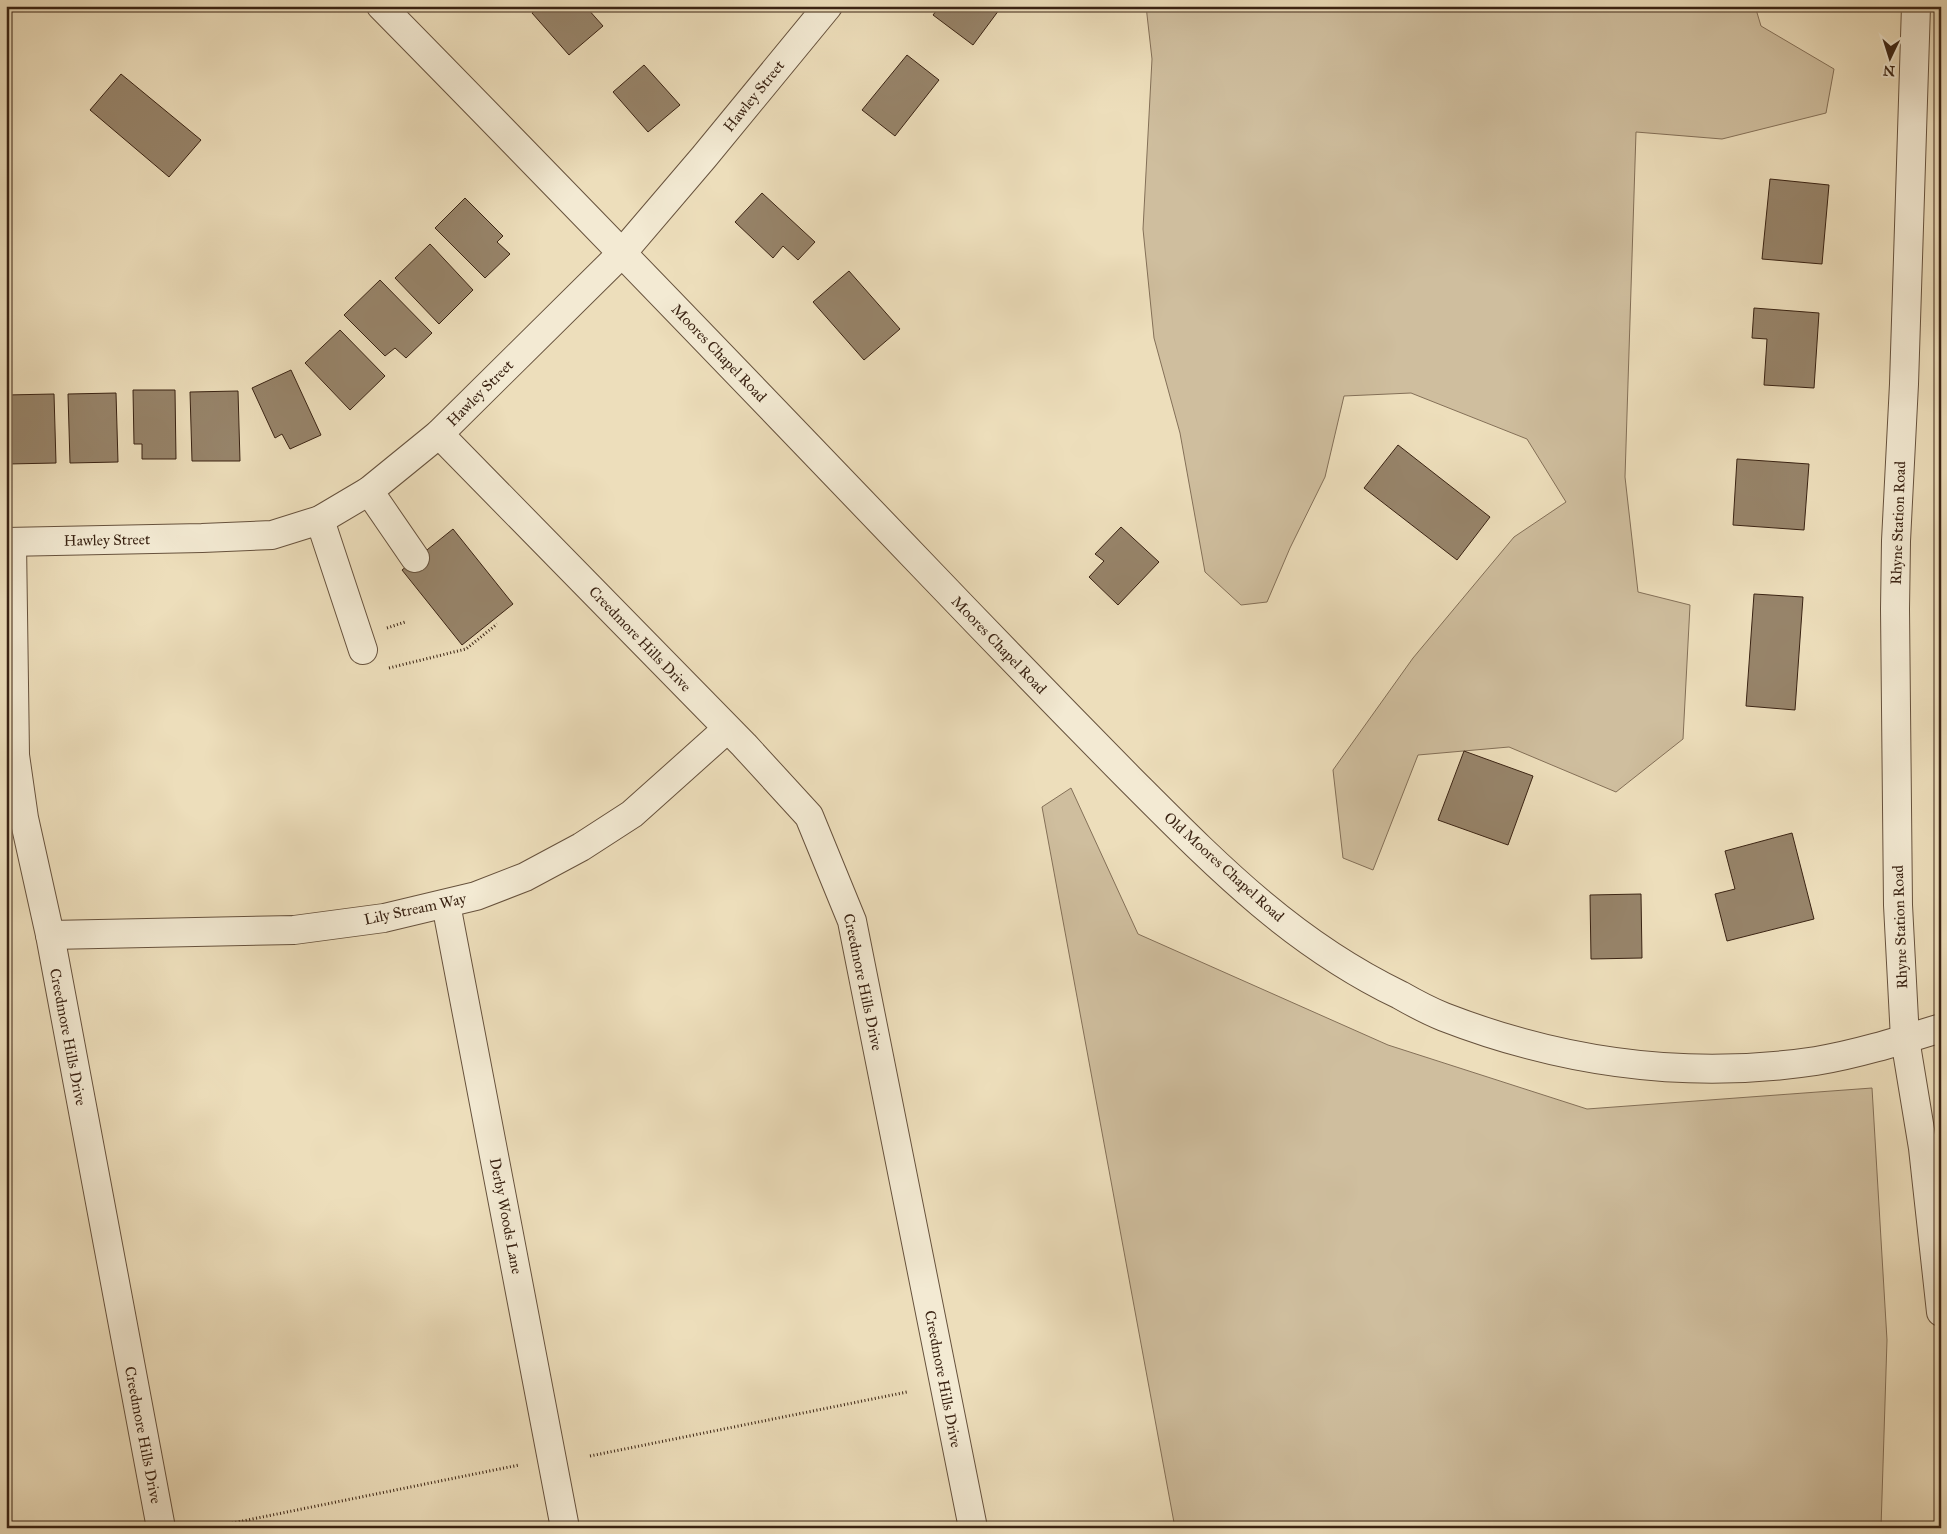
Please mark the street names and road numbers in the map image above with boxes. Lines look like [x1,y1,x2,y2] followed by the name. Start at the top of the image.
[720,56,789,135] street label: Hawley Street
[668,300,771,406] street label: Moores Chapel Road
[443,356,517,430] street label: Hawley Street
[1887,460,1909,585] street label: Rhyne Station Road
[64,530,151,550] street label: Hawley Street
[585,583,695,695] street label: Creedmore Hills Drive
[948,592,1051,698] street label: Moores Chapel Road
[1160,808,1288,926] street label: Old Moores Chapel Road
[1889,864,1911,989] street label: Rhyne Station Road
[362,889,469,929] street label: Lily Stream Way
[840,912,886,1052] street label: Creedmore Hills Drive
[46,967,90,1107] street label: Creedmore Hills Drive
[486,1156,526,1276] street label: Derby Woods Lane
[921,1309,965,1449] street label: Creedmore Hills Drive
[121,1365,165,1505] street label: Creedmore Hills Drive

